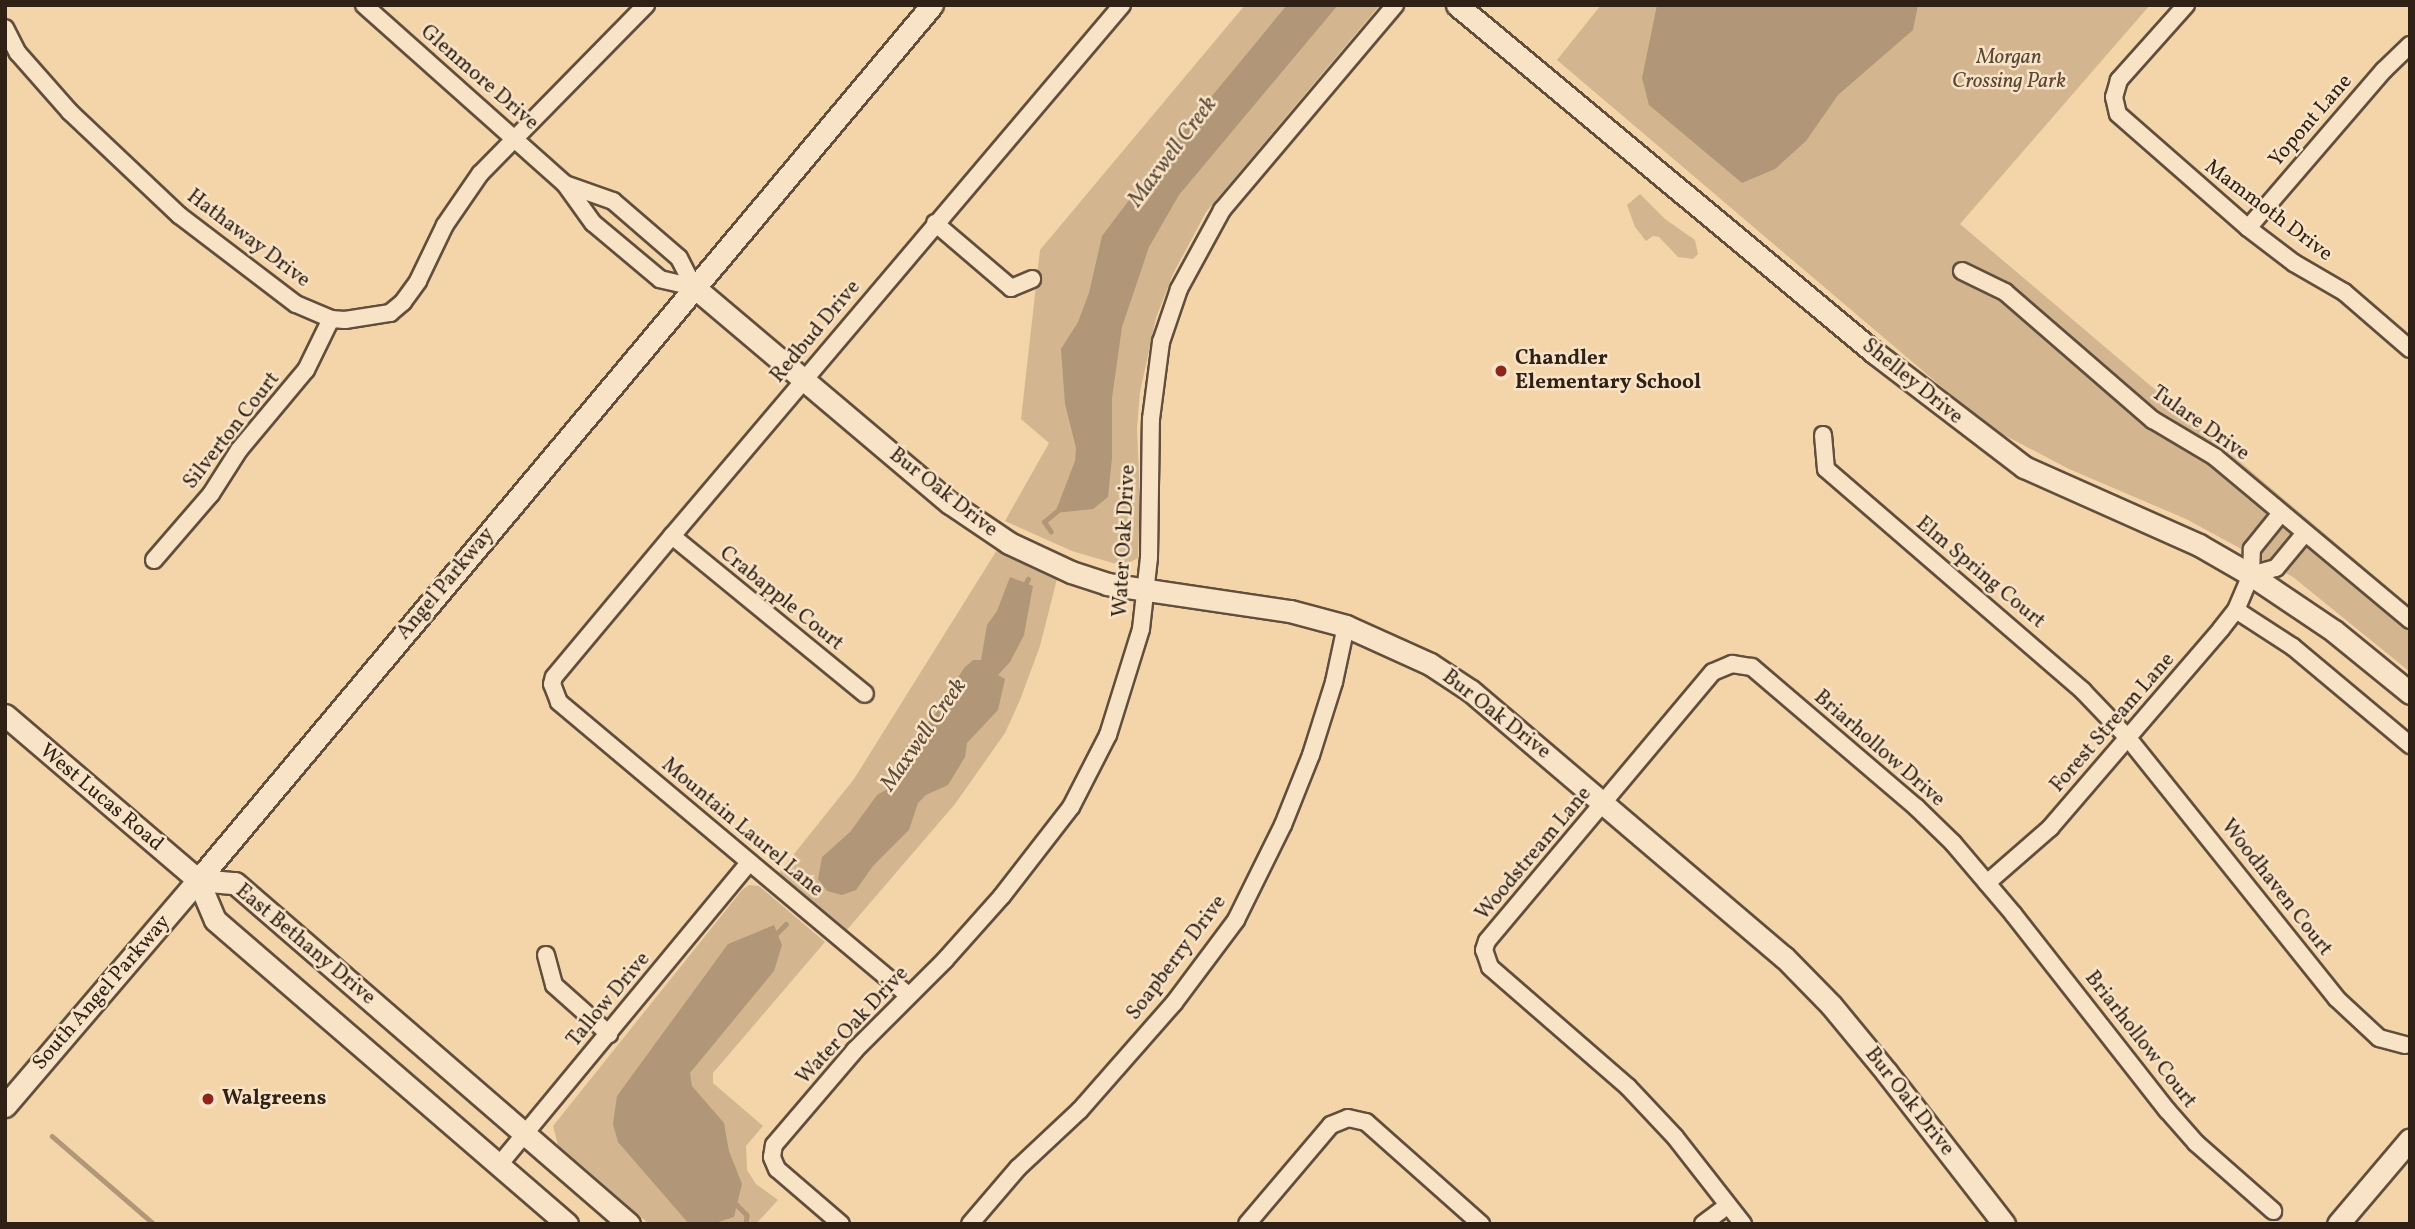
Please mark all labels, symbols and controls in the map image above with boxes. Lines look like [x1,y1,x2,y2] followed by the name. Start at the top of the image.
[415,20,543,136] street label: Glenmore Drive
[1952,45,2066,95] park label: Morgan Crossing Park
[2264,70,2358,172] street label: Yopont Lane
[1123,91,1223,213] water label: Maxwell Creek
[2199,155,2337,267] street label: Mammoth Drive
[181,184,315,294] street label: Hathaway Drive
[766,275,866,389] street label: Redbud Drive
[1856,333,1968,431] street label: Shelley Drive
[1515,346,1701,396] place label: Chandler Elementary School
[1493,363,1509,379] marker: Chandler Elementary School
[178,367,286,495] street label: Silverton Court
[2146,381,2254,467] street label: Tulare Drive
[884,443,1002,543] street label: Bur Oak Drive
[1108,464,1142,618] street label: Water Oak Drive
[1910,512,2050,634] street label: Elm Spring Court
[392,523,500,645] street label: Angel Parkway
[714,541,848,657] street label: Crabapple Court
[2045,648,2181,798] street label: Forest Stream Lane
[1437,665,1555,765] street label: Bur Oak Drive
[875,673,973,797] water label: Maxwell Creek
[1808,685,1950,813] street label: Briarhollow Drive
[34,739,168,857] street label: West Lucas Road
[656,753,828,903] street label: Mountain Laurel Lane
[1471,782,1597,926] street label: Woodstream Lane
[2215,815,2337,961] street label: Woodhaven Court
[230,879,380,1011] street label: East Bethany Drive
[1122,890,1232,1026] street label: Soapberry Drive
[28,910,176,1076] street label: South Angel Parkway
[562,947,656,1053] street label: Tallow Drive
[792,962,914,1090] street label: Water Oak Drive
[2078,966,2202,1114] street label: Briarhollow Court
[1859,1043,1959,1161] street label: Bur Oak Drive
[222,1086,326,1112] place label: Walgreens
[200,1091,216,1107] marker: Walgreens

